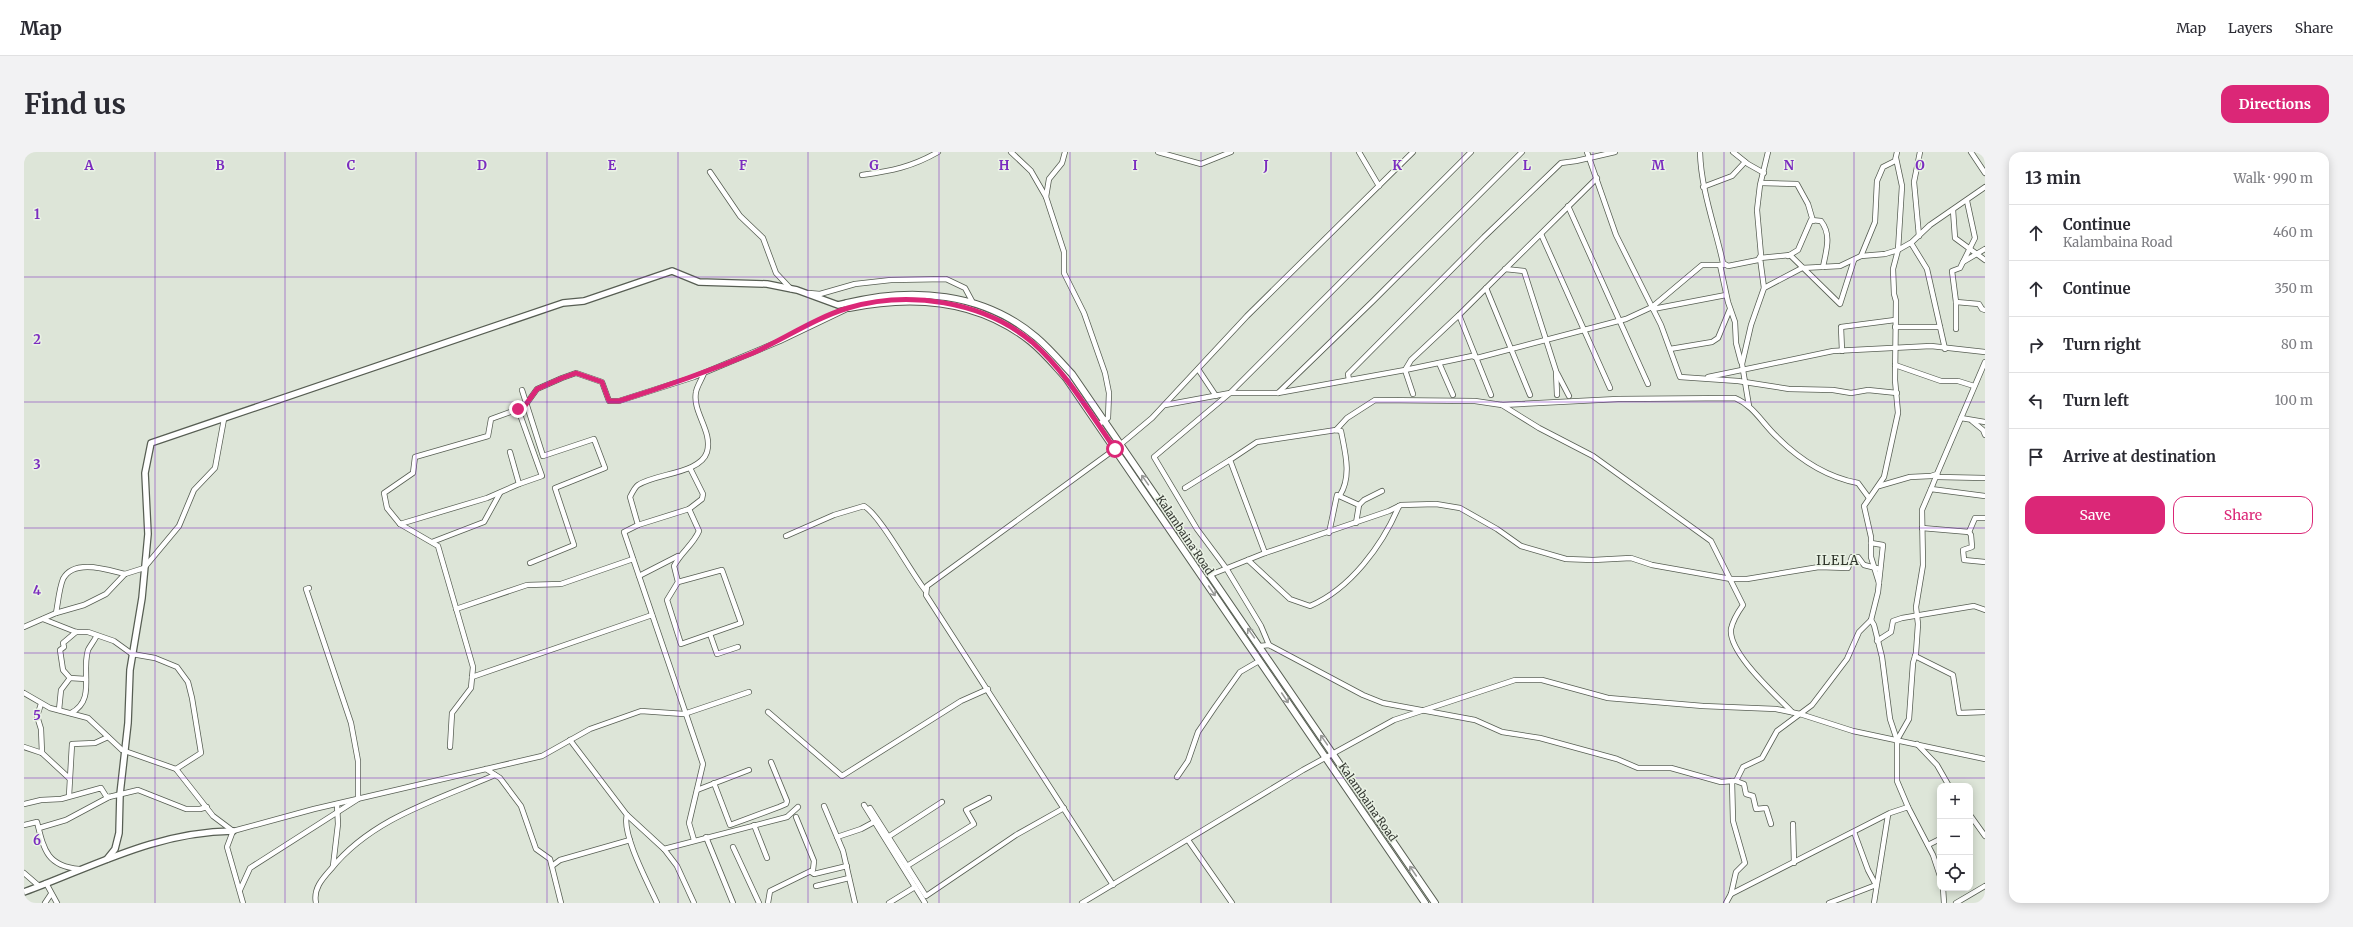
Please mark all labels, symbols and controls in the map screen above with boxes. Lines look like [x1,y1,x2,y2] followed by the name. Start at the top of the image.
[20,16,62,40] text: Map
[2176,19,2206,37] text: Map
[2228,19,2273,37] text: Layers
[2295,19,2333,37] text: Share
[2221,85,2329,123] button: Directions
[24,86,126,122] text: Find us
[83,157,94,174] text: A
[215,157,225,174] text: B
[347,157,356,174] text: C
[477,157,487,174] text: D
[608,157,617,174] text: E
[739,157,747,174] text: F
[869,157,879,174] text: G
[999,157,1010,174] text: H
[1132,157,1138,174] text: I
[1262,157,1269,174] text: J
[1392,157,1402,174] text: K
[1523,157,1532,174] text: L
[1651,157,1665,174] text: M
[1784,157,1795,174] text: N
[1915,157,1925,174] text: O
[2025,167,2081,189] text: 13 min
[2234,170,2313,187] text: Walk · 990 m
[34,206,40,223] text: 1
[2063,215,2131,234] text: Continue
[2025,222,2047,244] icon: ahead
[2273,224,2313,241] text: 460 m
[2063,234,2173,251] text: Kalambaina Road
[2025,278,2047,300] icon: ahead
[2063,279,2131,298] text: Continue
[2275,280,2313,297] text: 350 m
[33,331,41,348] text: 2
[2025,334,2047,356] icon: right
[2063,335,2141,354] text: Turn right
[2281,336,2313,353] text: 80 m
[2025,390,2047,412] icon: left
[2063,391,2129,410] text: Turn left
[2275,392,2313,409] text: 100 m
[509,400,527,418] route end
[1106,440,1124,458] route start
[2025,446,2047,468] icon: arrive
[2063,447,2216,466] text: Arrive at destination
[33,456,41,473] text: 3
[1141,475,1149,486] one-way arrow
[1153,493,1217,578] street label: Kalambaina Road
[2025,496,2165,534] button: Save
[2173,496,2313,534] button: Share
[1816,552,1860,569] district label: ILELA
[33,582,42,599] text: 4
[1208,585,1216,597] one-way arrow
[1247,628,1255,639] one-way arrow
[1281,693,1289,704] one-way arrow
[33,707,41,724] text: 5
[1320,735,1328,746] one-way arrow
[1336,760,1401,844] street label: Kalambaina Road
[1937,783,1973,891] map controls
[1937,783,1973,819] button: +
[1937,819,1973,855] button: −
[33,832,41,849] text: 6
[1937,855,1973,891] button: locate
[1409,866,1417,877] one-way arrow

